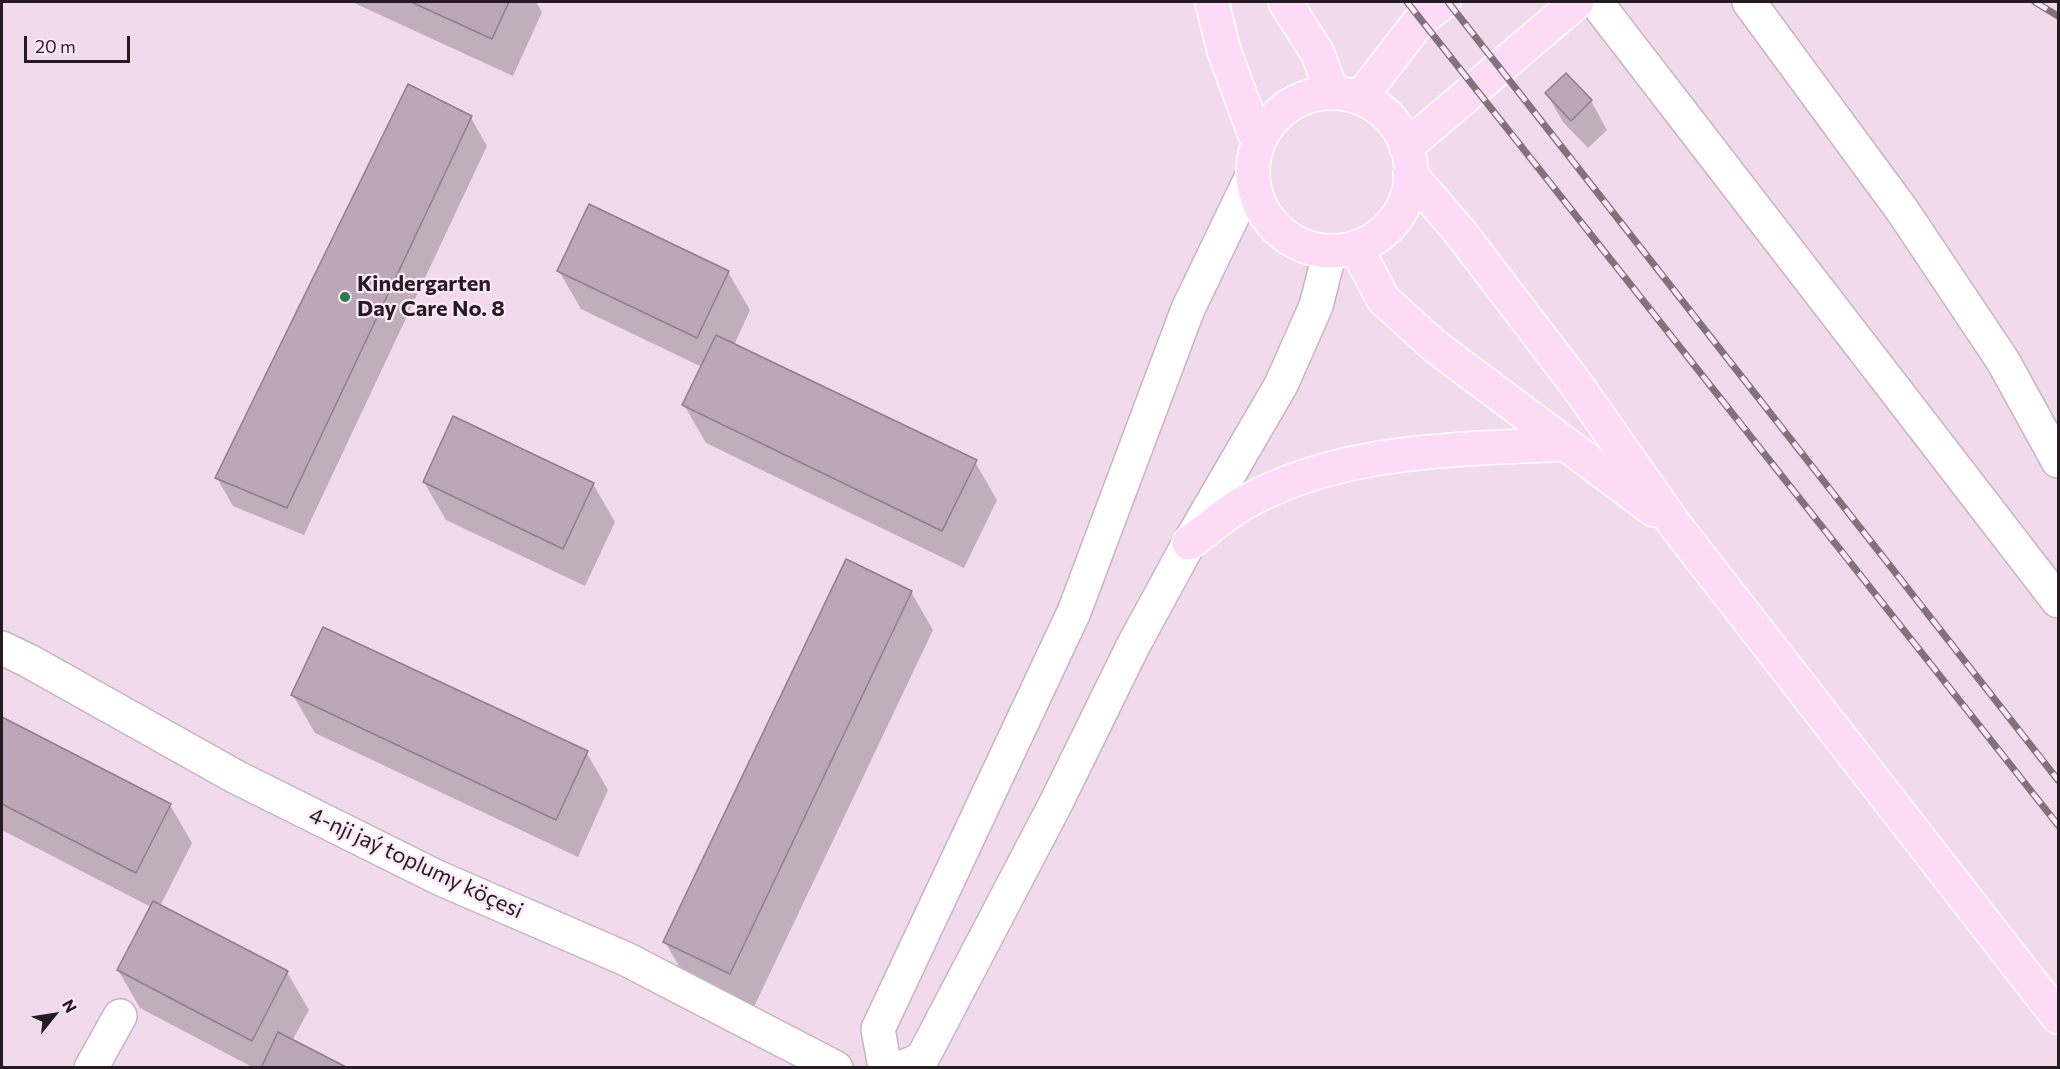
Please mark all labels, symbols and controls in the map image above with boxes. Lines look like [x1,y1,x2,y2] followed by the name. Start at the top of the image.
[27,24,134,62] scale bar
[35,35,76,57] text: 20 m
[357,271,505,322] place label: Kindergarten Day Care No. 8
[338,290,352,304] marker: Kindergarten Day Care No. 8
[305,802,527,924] street label: 4-nji jaý toplumy köçesi
[24,985,84,1045] north arrow
[59,996,81,1016] text: N

